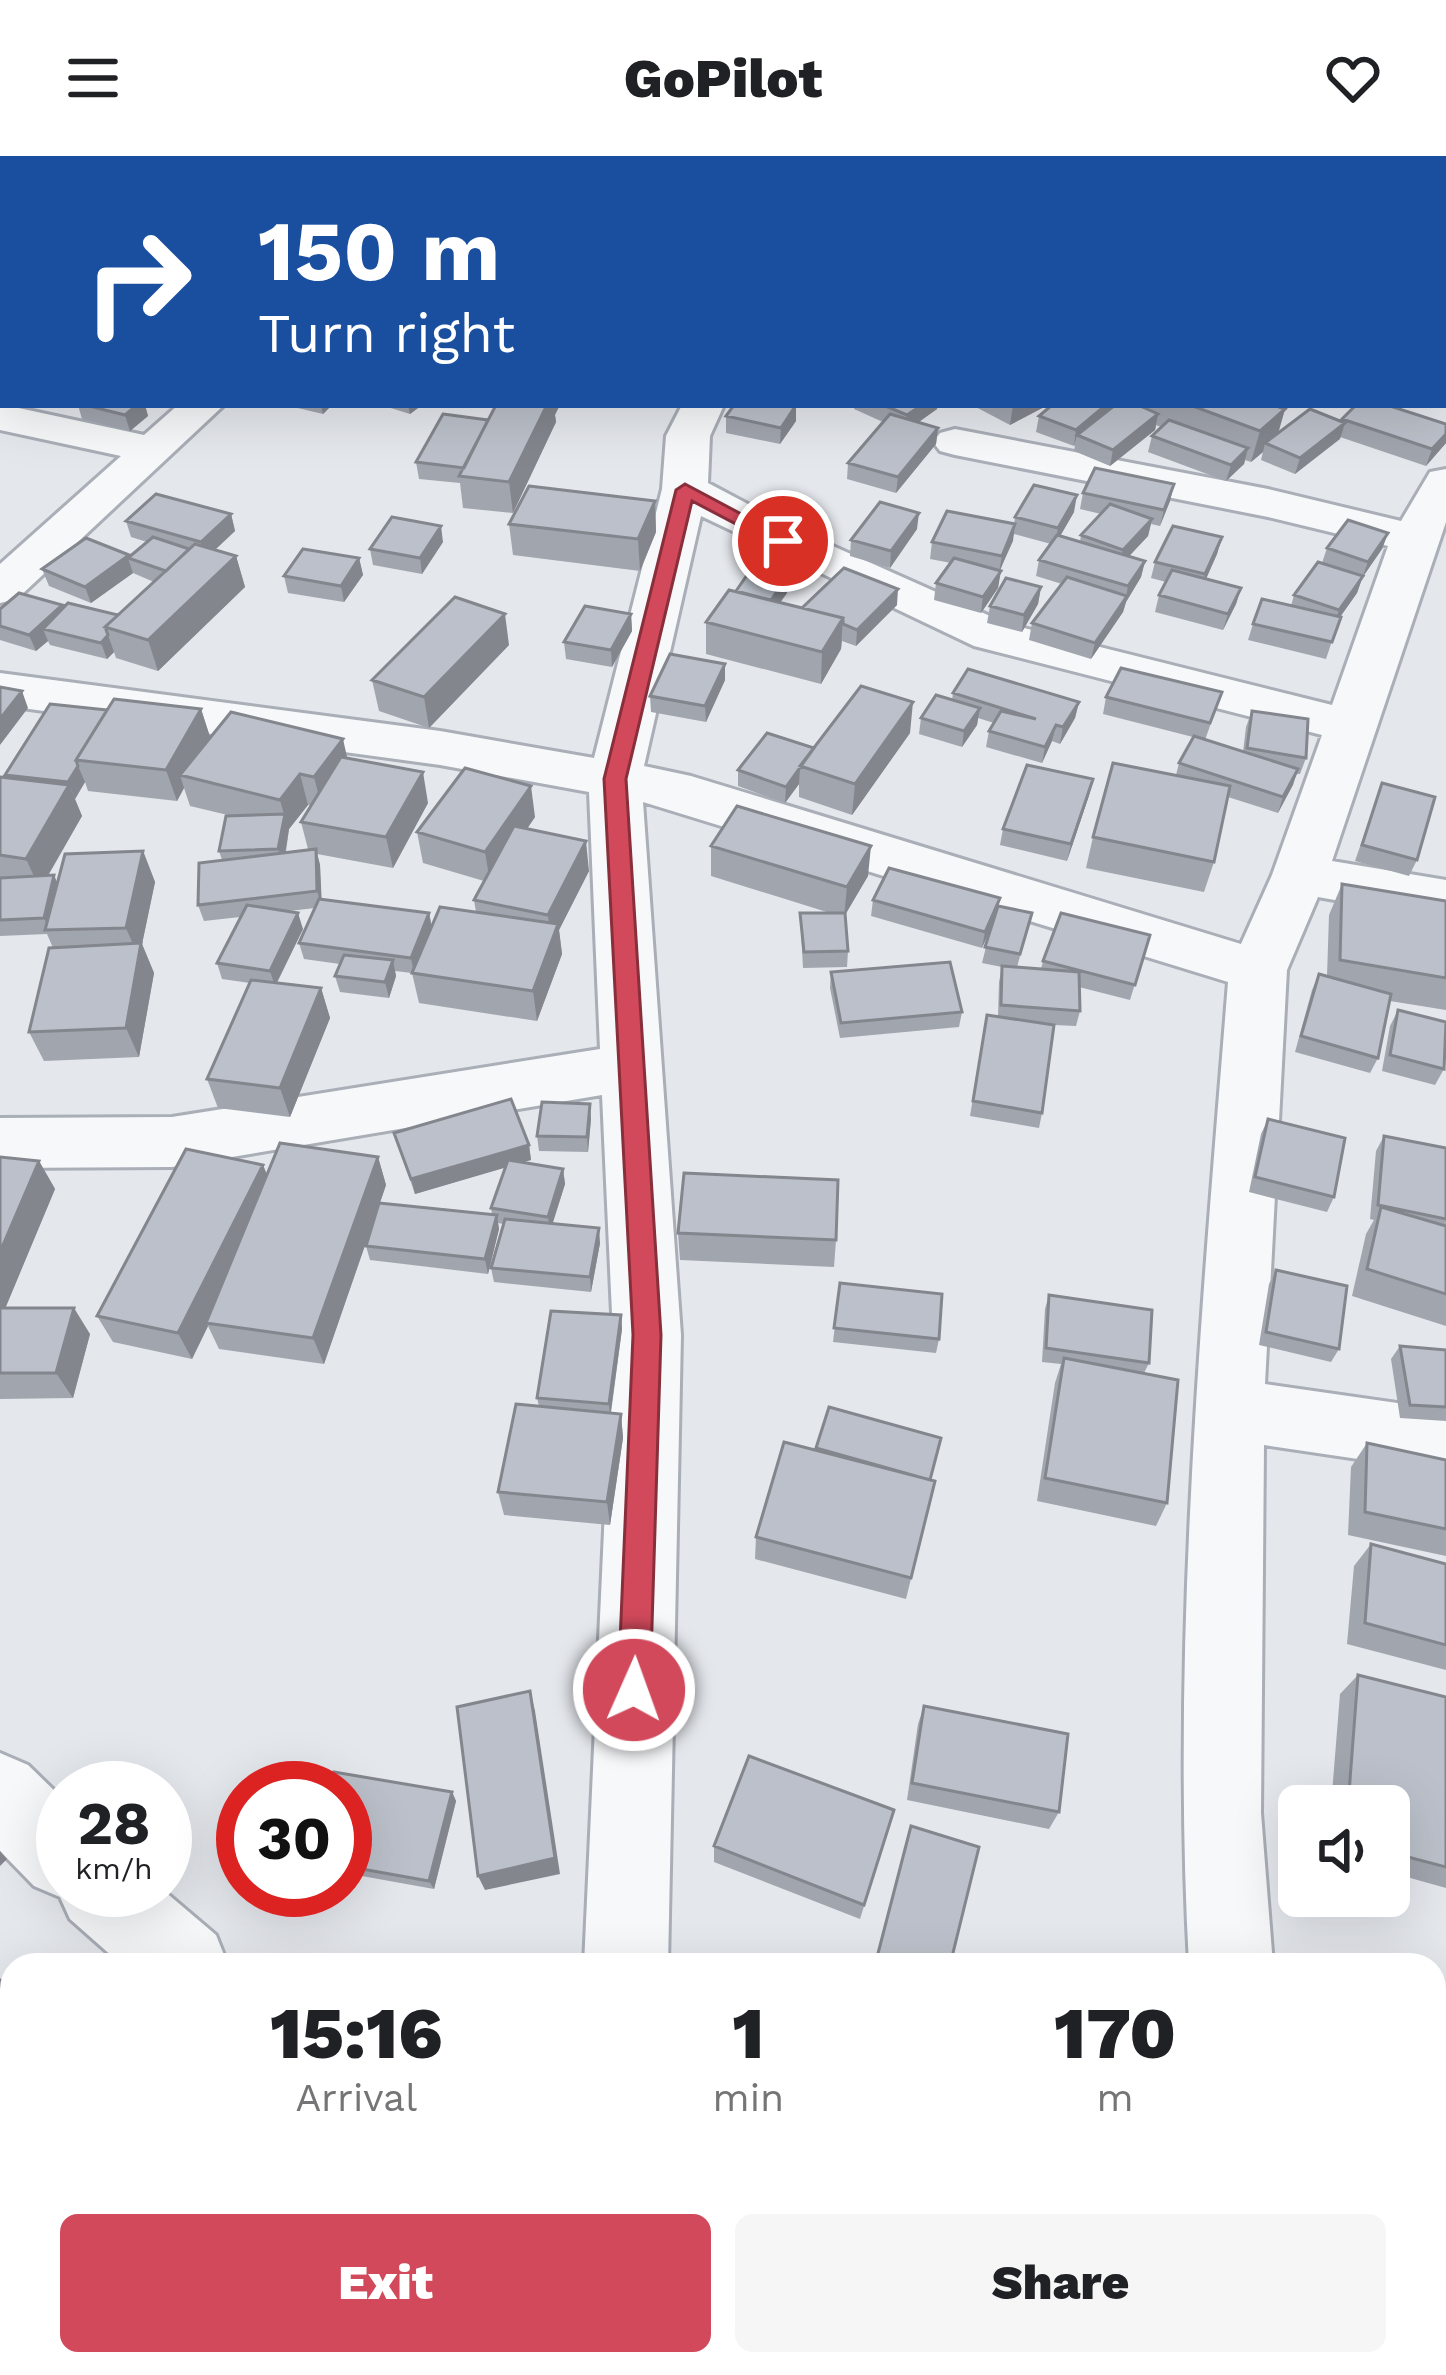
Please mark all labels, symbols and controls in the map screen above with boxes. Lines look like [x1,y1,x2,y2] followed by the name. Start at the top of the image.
[60,45,126,111] icon: menu
[1320,45,1386,111] icon: heart
[624,47,822,110] text: GoPilot
[258,202,500,300] text: 150 m
[60,204,216,360] icon: right
[258,302,515,365] text: Turn right
[732,490,834,592] pin
[750,508,816,574] icon: arrive
[571,1627,697,1753] position arrow
[216,1761,372,1917] speed limit sign: 30
[1278,1785,1410,1917] map controls
[1278,1785,1410,1917] button: sound
[77,1788,151,1859] text: 28
[75,1851,153,1886] text: km/h
[270,1991,443,2075] text: 15:16
[732,1991,764,2075] text: 1
[1054,1991,1176,2075] text: 170
[295,2075,417,2120] text: Arrival
[713,2075,784,2120] text: min
[1097,2075,1134,2120] text: m
[60,2214,711,2352] button: Exit
[735,2214,1386,2352] button: Share

